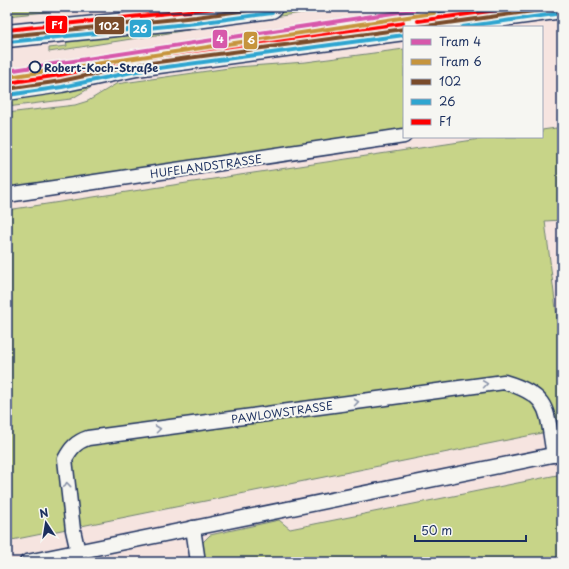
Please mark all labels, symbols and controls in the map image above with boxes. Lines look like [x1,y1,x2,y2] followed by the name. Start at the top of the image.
[45,15,68,34] line badge: F1
[51,16,63,33] text: F1
[94,16,125,35] line badge: 102
[99,17,120,34] text: 102
[129,19,152,38] line badge: 26
[133,20,147,37] text: 26
[403,26,543,138] legend
[212,29,228,49] line badge: 4
[216,30,224,47] text: 4
[243,31,258,50] line badge: 6
[247,31,255,48] text: 6
[439,32,481,50] text: Tram 4
[439,52,482,70] text: Tram 6
[44,59,158,76] place label: Robert-Koch-Straße
[28,60,42,74] marker: Robert-Koch-Straße
[439,72,461,90] text: 102
[439,92,455,110] text: 26
[439,112,451,130] text: F1
[149,150,263,182] street label: HUFELANDSTRASSE
[482,380,488,389] one-way arrow
[230,396,334,428] street label: PAWLOWSTRASSE
[353,398,359,407] one-way arrow
[155,425,161,434] one-way arrow
[63,482,72,488] one-way arrow
[26,503,66,543] north arrow
[38,503,50,522] text: N
[415,517,526,543] scale bar
[421,521,452,539] text: 50 m

